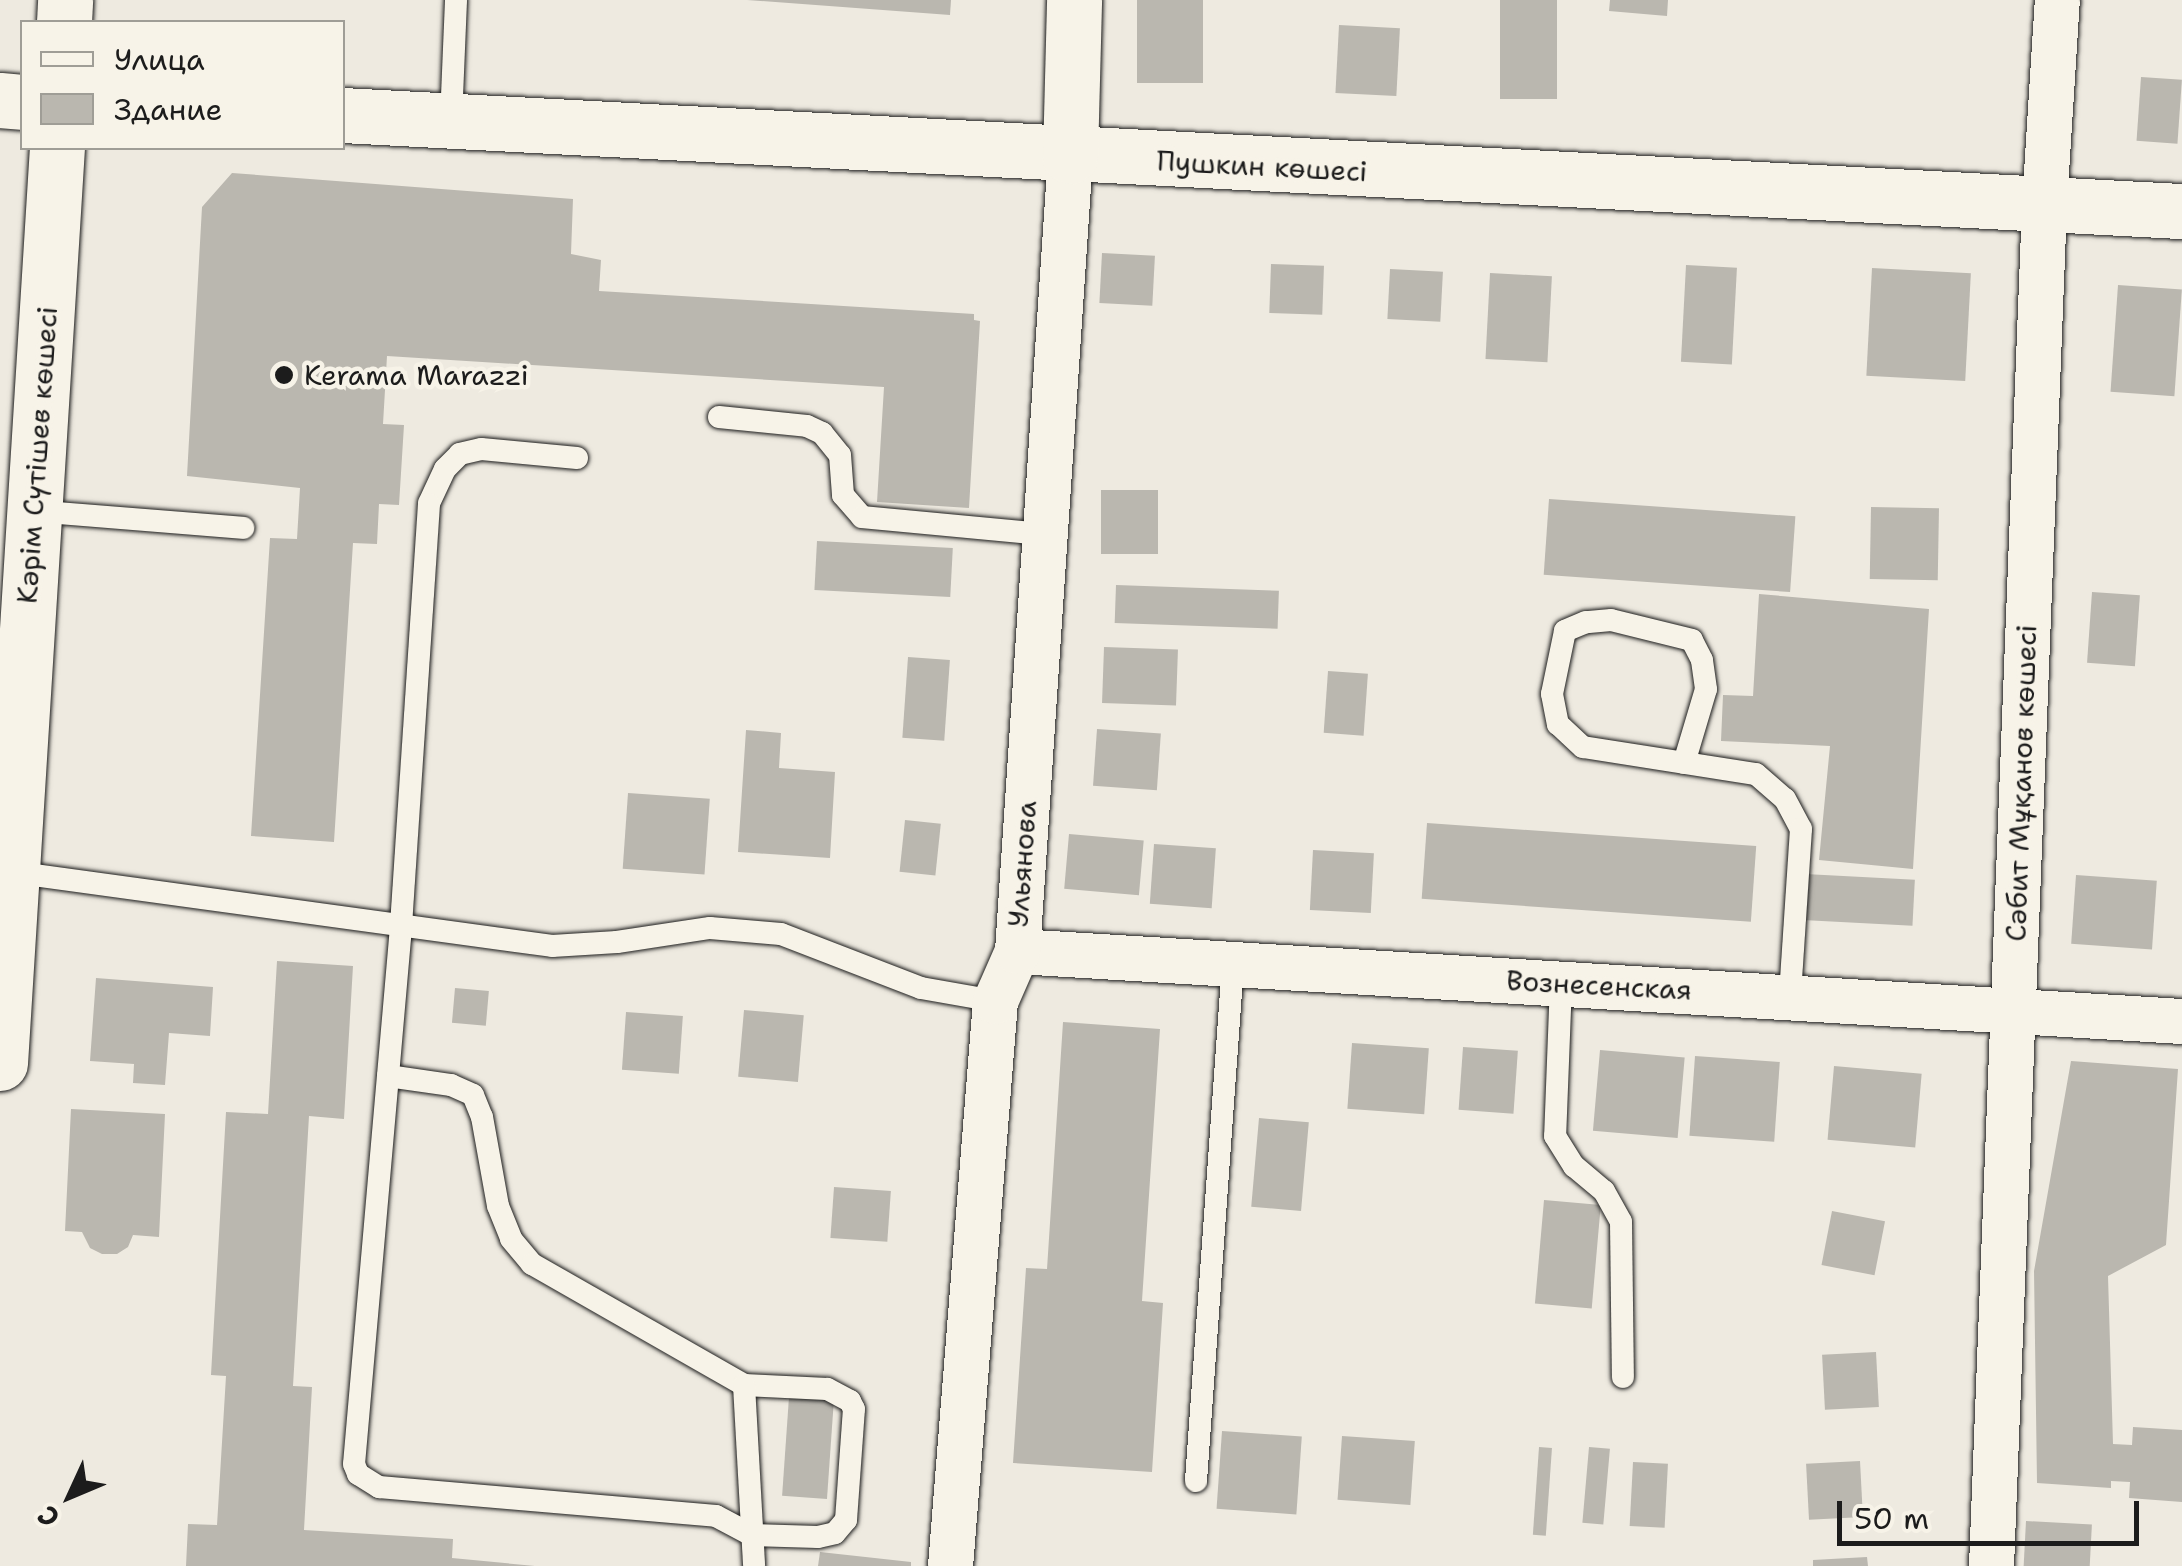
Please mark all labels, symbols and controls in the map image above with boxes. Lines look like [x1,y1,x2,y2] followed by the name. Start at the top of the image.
[20,20,345,150] legend
[114,39,205,80] text: Улица
[114,89,223,130] text: Здание
[1156,144,1368,188] street label: Пушкин көшесі
[10,305,64,605] street label: Кәрім Сүтішев көшесі
[304,358,529,392] place label: Kerama Marazzi
[273,364,295,386] marker: Kerama Marazzi
[1999,624,2043,942] street label: Сәбит Мұқанов көшесі
[1001,800,1043,928] street label: Ульянова
[1505,963,1693,1007] street label: Вознесенская
[20,1446,120,1546] north arrow
[1842,1481,2144,1543] scale bar
[29,1497,68,1536] text: С
[1854,1498,1929,1539] text: 50 m

